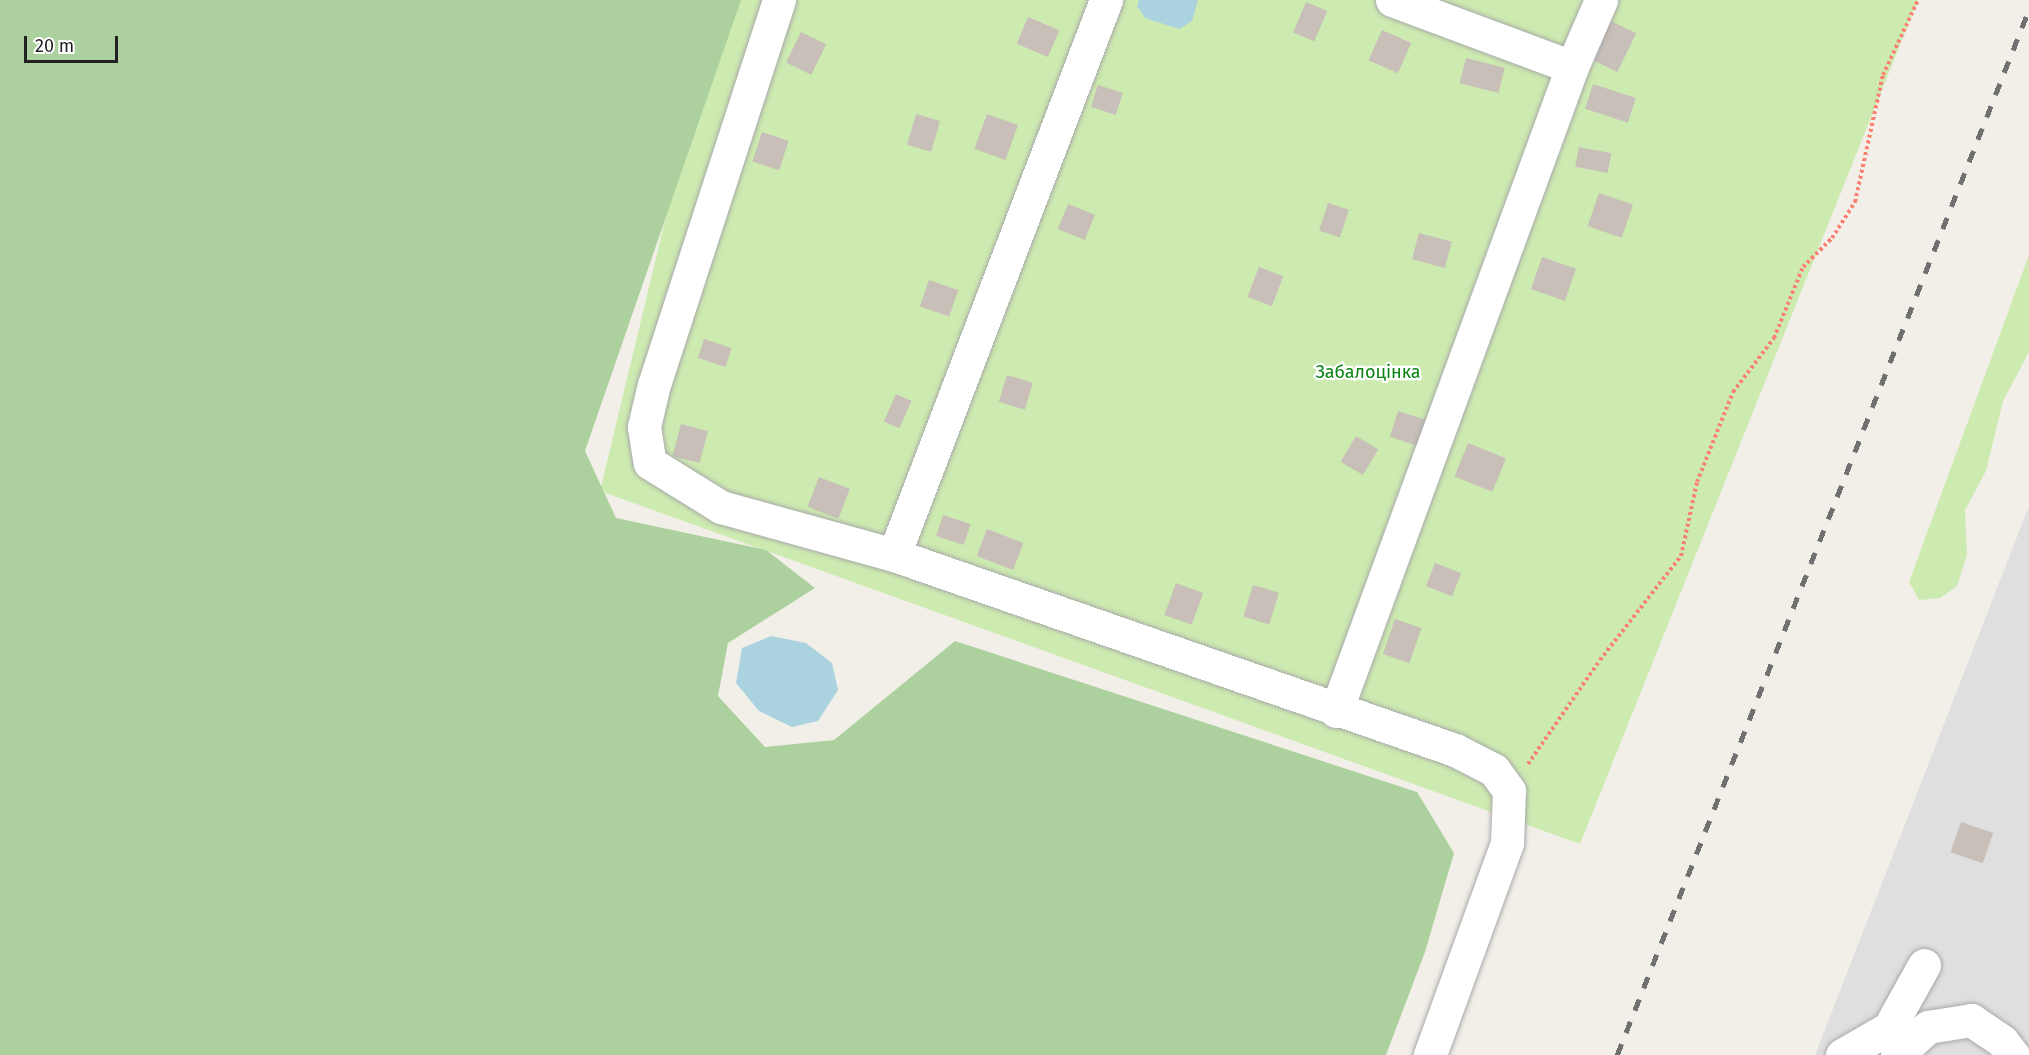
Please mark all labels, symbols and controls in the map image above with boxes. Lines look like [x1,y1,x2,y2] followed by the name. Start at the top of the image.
[27,24,122,62] scale bar
[35,35,74,57] text: 20 m
[1315,361,1421,383] park label: Забалоцінка

